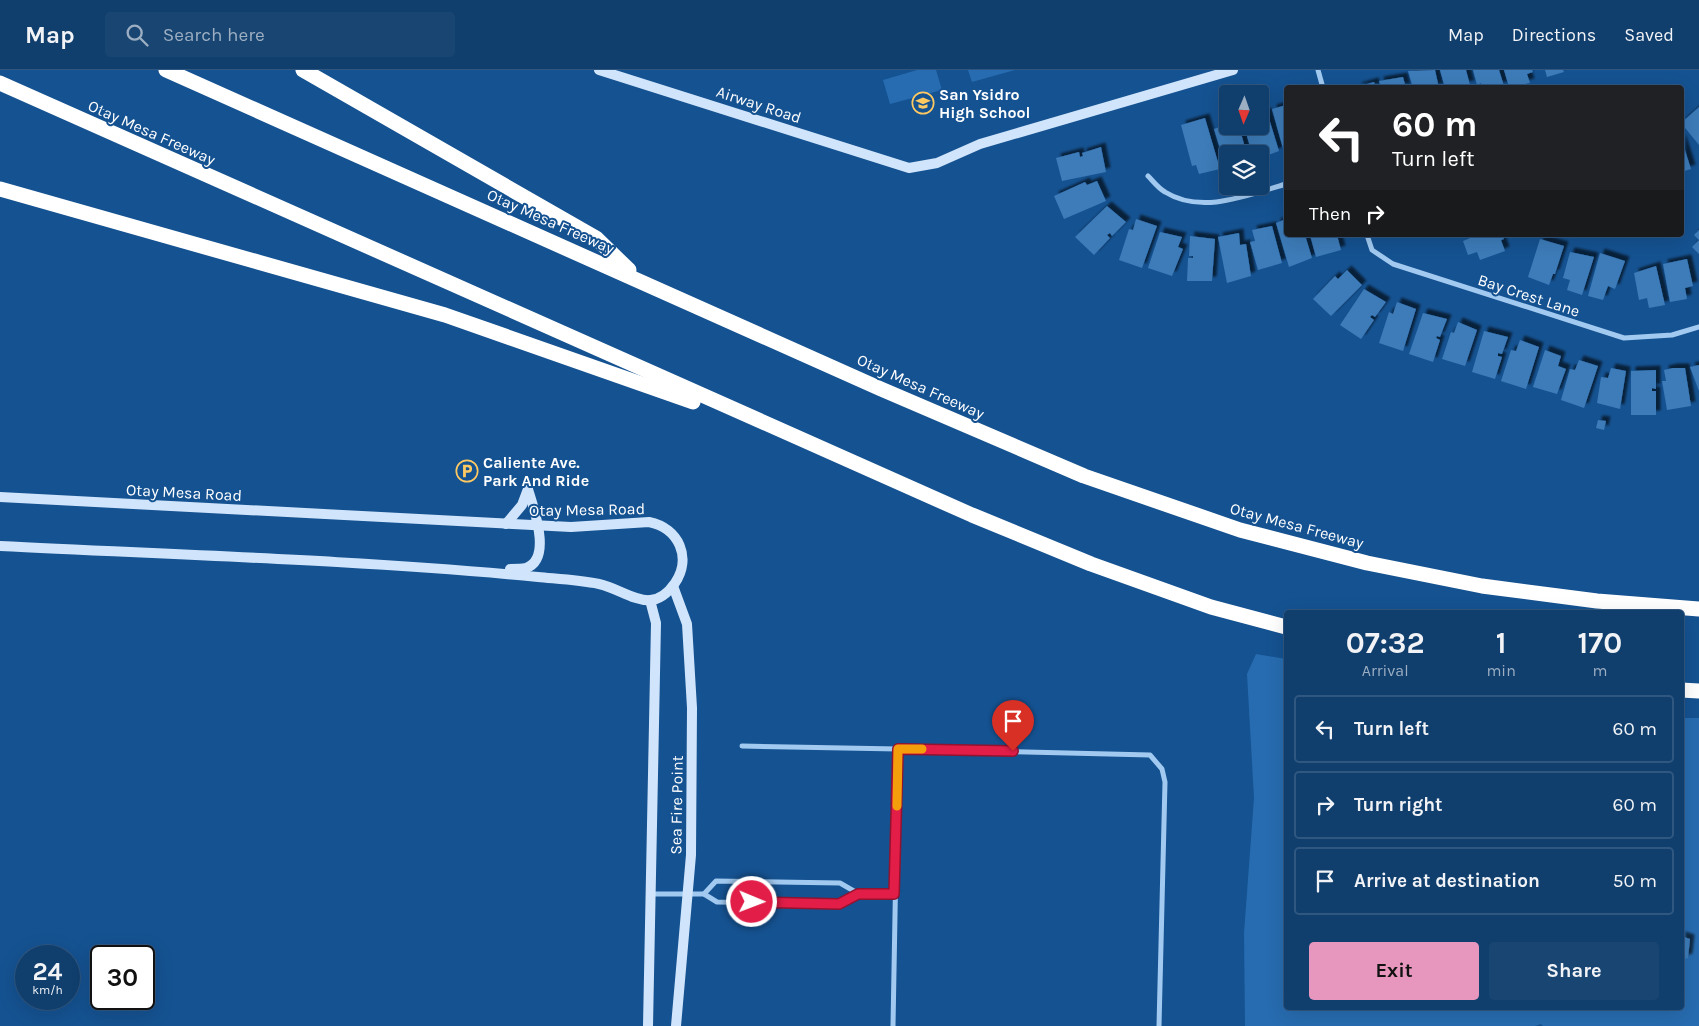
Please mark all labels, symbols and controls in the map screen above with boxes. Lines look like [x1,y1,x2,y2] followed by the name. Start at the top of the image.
[105,12,455,57] search box
[25,21,75,49] text: Map
[123,21,151,49] icon: search
[163,24,265,46] text: Search here
[1448,24,1484,46] text: Map
[1512,24,1596,46] text: Directions
[1624,24,1674,46] text: Saved
[714,82,804,127] street label: Airway Road
[939,85,1031,122] place label: San Ysidro High School
[1219,85,1269,135] north arrow
[1219,85,1269,195] map controls
[911,91,935,115] school or university icon: San Ysidro High School
[85,96,219,169] street label: Otay Mesa Freeway
[1392,104,1477,145] text: 60 m
[1309,105,1374,170] icon: left
[1219,145,1269,195] button: layers
[1392,146,1475,172] text: Turn left
[484,185,618,258] street label: Otay Mesa Freeway
[1361,200,1389,228] icon: right
[1309,203,1351,225] text: Then
[1475,270,1582,321] street label: Bay Crest Lane
[854,350,988,423] street label: Otay Mesa Freeway
[483,453,589,490] place label: Caliente Ave. Park And Ride
[455,459,479,483] parking icon: Caliente Ave. Park And Ride
[126,480,242,505] street label: Otay Mesa Road
[1228,498,1366,553] street label: Otay Mesa Freeway
[529,499,645,520] street label: Otay Mesa Road
[1346,625,1425,661] text: 07:32
[1496,625,1506,661] text: 1
[1578,625,1622,661] text: 170
[1362,661,1409,680] text: Arrival
[1486,661,1516,680] text: min
[1592,661,1607,680] text: m
[992,700,1034,751] pin
[999,707,1027,735] icon: arrive
[1311,715,1339,743] icon: left
[1354,718,1429,740] text: Turn left
[1613,718,1657,740] text: 60 m
[666,755,687,855] street label: Sea Fire Point
[1311,791,1339,819] icon: right
[1354,794,1443,816] text: Turn right
[1613,794,1657,816] text: 60 m
[1311,867,1339,895] icon: arrive
[1354,870,1540,892] text: Arrive at destination
[1613,870,1657,892] text: 50 m
[725,875,777,927] position arrow
[1309,942,1479,1000] button: Exit
[1489,942,1659,1000] button: Share
[90,945,155,1010] speed limit sign: 30
[32,957,63,986] text: 24
[32,983,63,997] text: km/h

